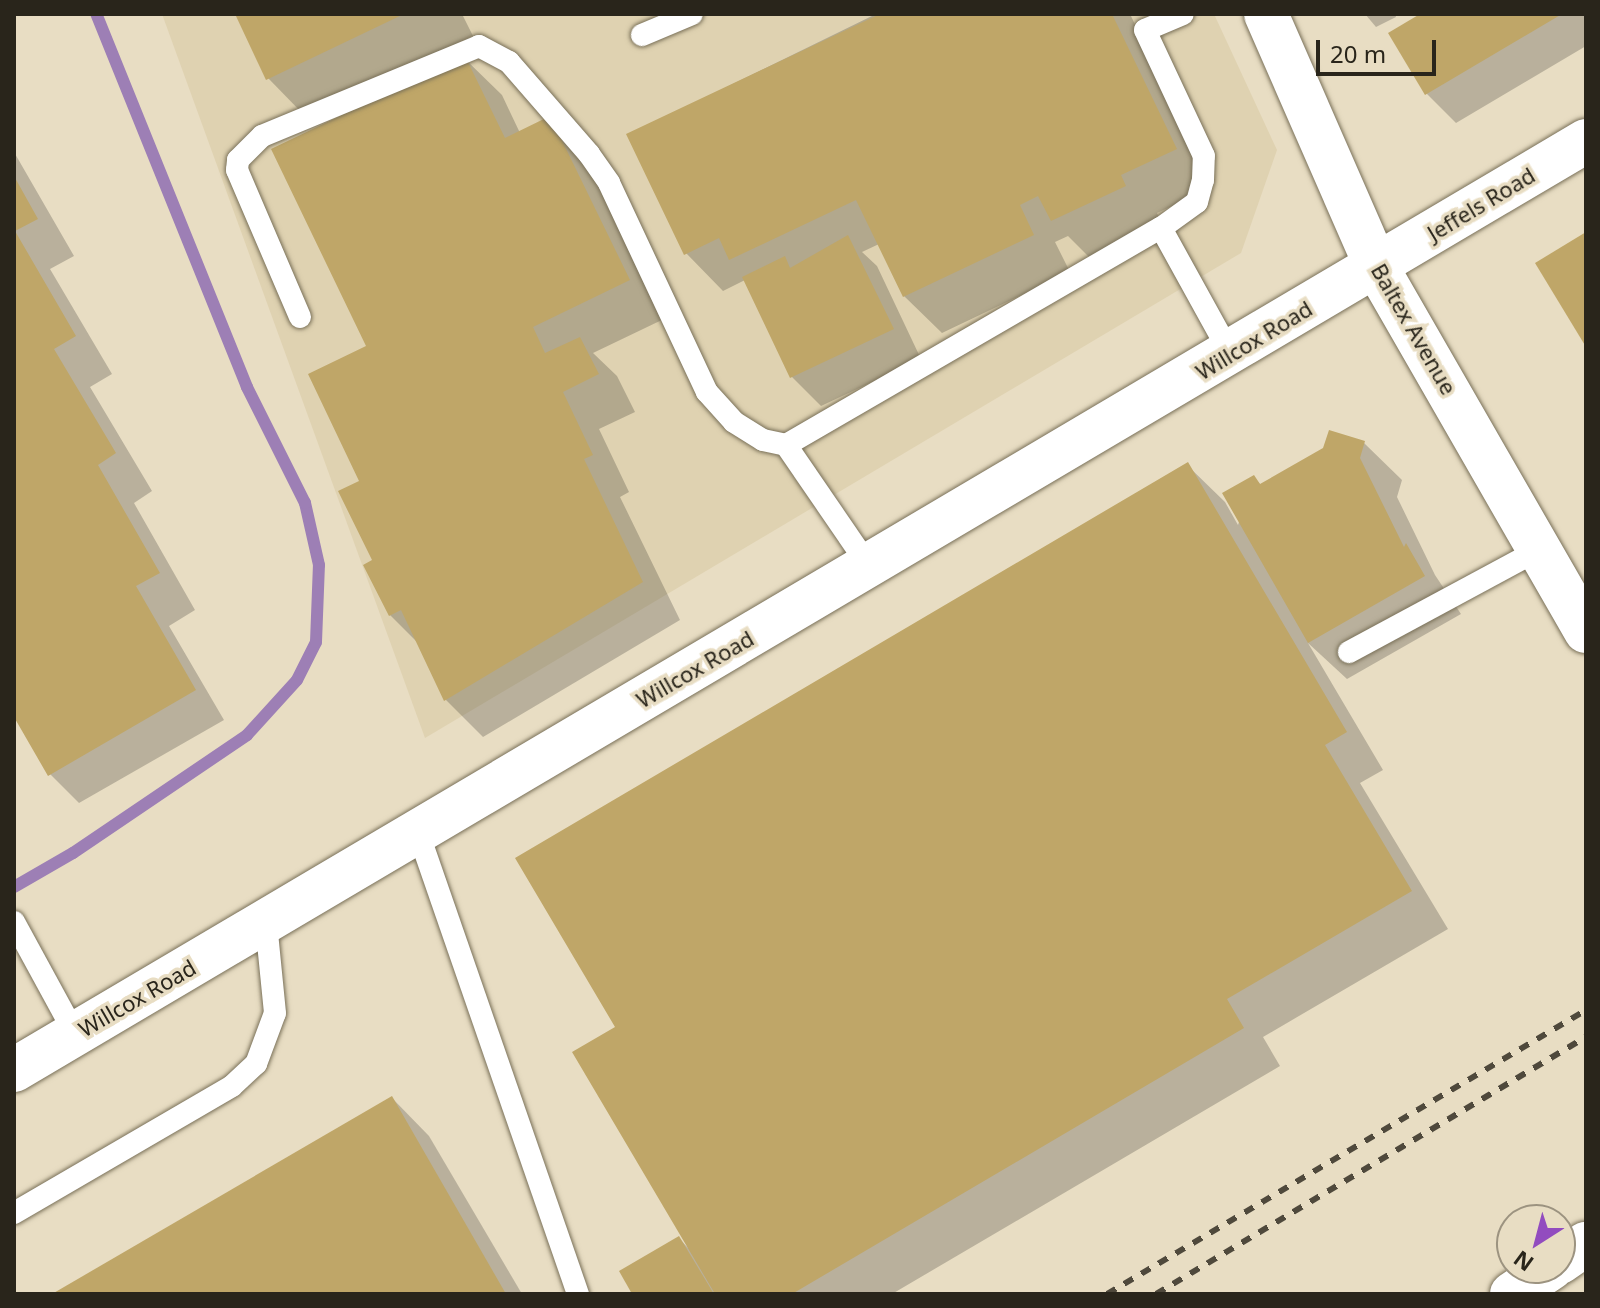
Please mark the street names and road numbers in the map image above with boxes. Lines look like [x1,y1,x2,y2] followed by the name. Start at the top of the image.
[1422,162,1540,246] street label: Jeffels Road
[1366,259,1462,399] street label: Baltex Avenue
[1191,295,1317,385] street label: Willcox Road
[632,625,758,713] street label: Willcox Road
[74,954,200,1042] street label: Willcox Road

